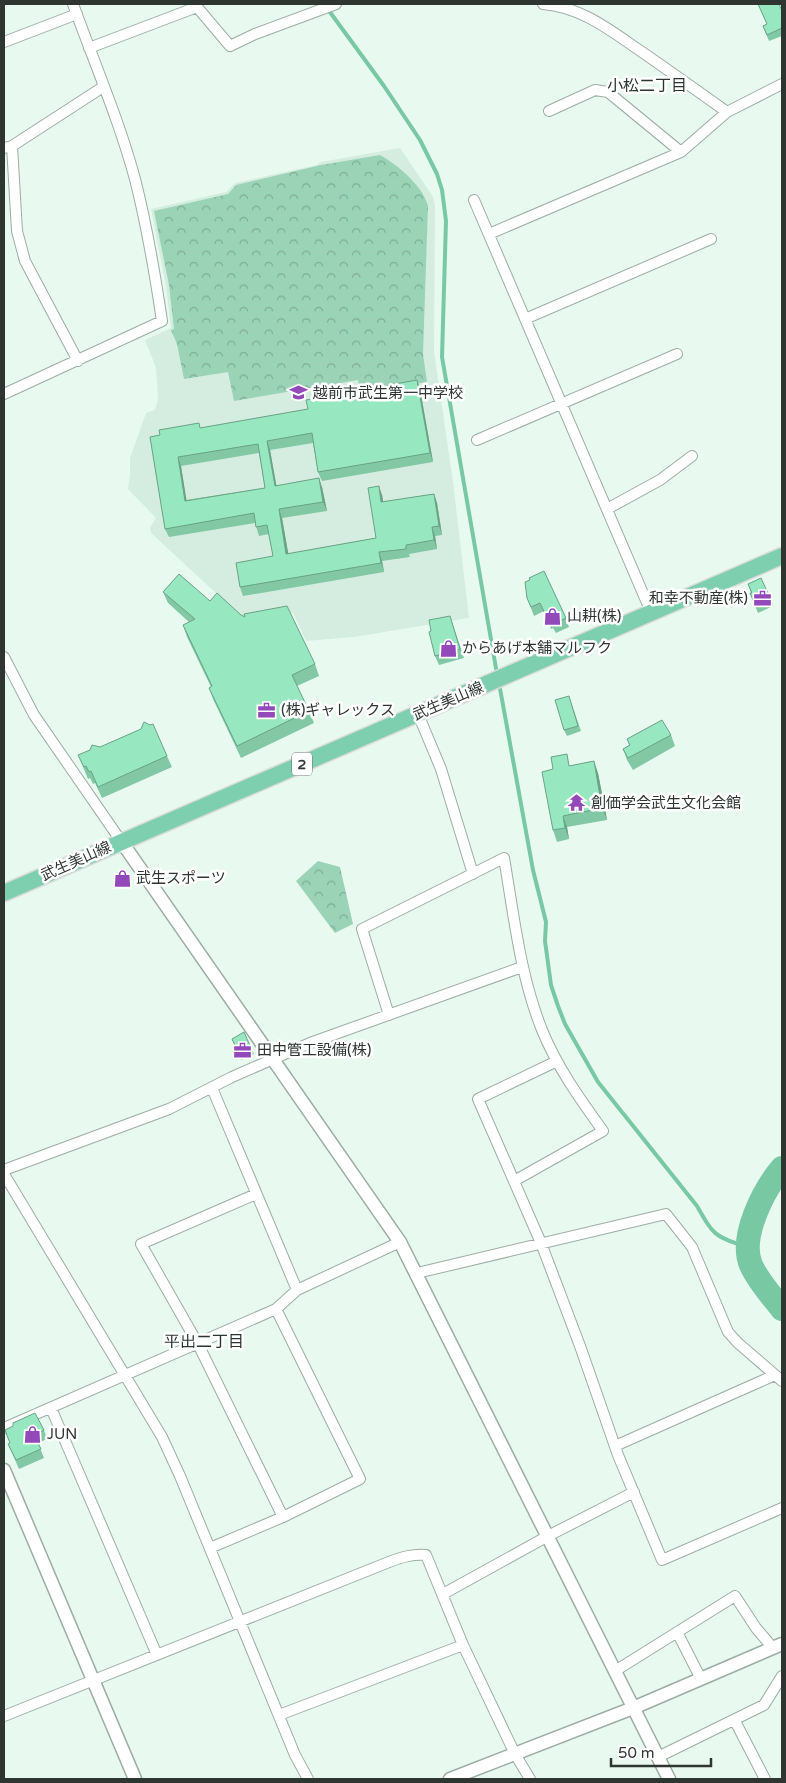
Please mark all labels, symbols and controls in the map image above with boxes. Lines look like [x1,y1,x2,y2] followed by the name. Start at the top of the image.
[607,76,687,96] district label: 小松二丁目
[289,383,309,403] school or university icon: 越前市武生第一中学校
[312,384,463,402] place label: 越前市武生第一中学校
[752,588,772,608] office icon: 和幸不動産(株)
[649,589,748,607] place label: 和幸不動産(株)
[543,606,563,626] shop icon: 山耕(株)
[567,607,621,625] place label: 山耕(株)
[438,638,458,658] shop icon: からあげ本舗マルフク
[462,639,612,657] place label: からあげ本舗マルフク
[410,678,486,724] street label: 武生美山線
[257,700,277,720] office icon: (株)ギャレックス
[281,701,395,719] place label: (株)ギャレックス
[292,752,312,776] road number: 2
[567,793,587,813] temple icon: 創価学会武生文化会館
[591,794,741,812] place label: 創価学会武生文化会館
[38,838,114,884] street label: 武生美山線
[112,868,132,888] shop icon: 武生スポーツ
[136,869,226,887] place label: 武生スポーツ
[233,1040,253,1060] office icon: 田中管工設備(株)
[257,1041,371,1059] place label: 田中管工設備(株)
[164,1332,244,1352] district label: 平出二丁目
[23,1424,43,1444] shop icon: JUN
[47,1425,77,1443] place label: JUN
[611,1736,711,1768] scale bar
[618,1744,655,1762] text: 50 m

